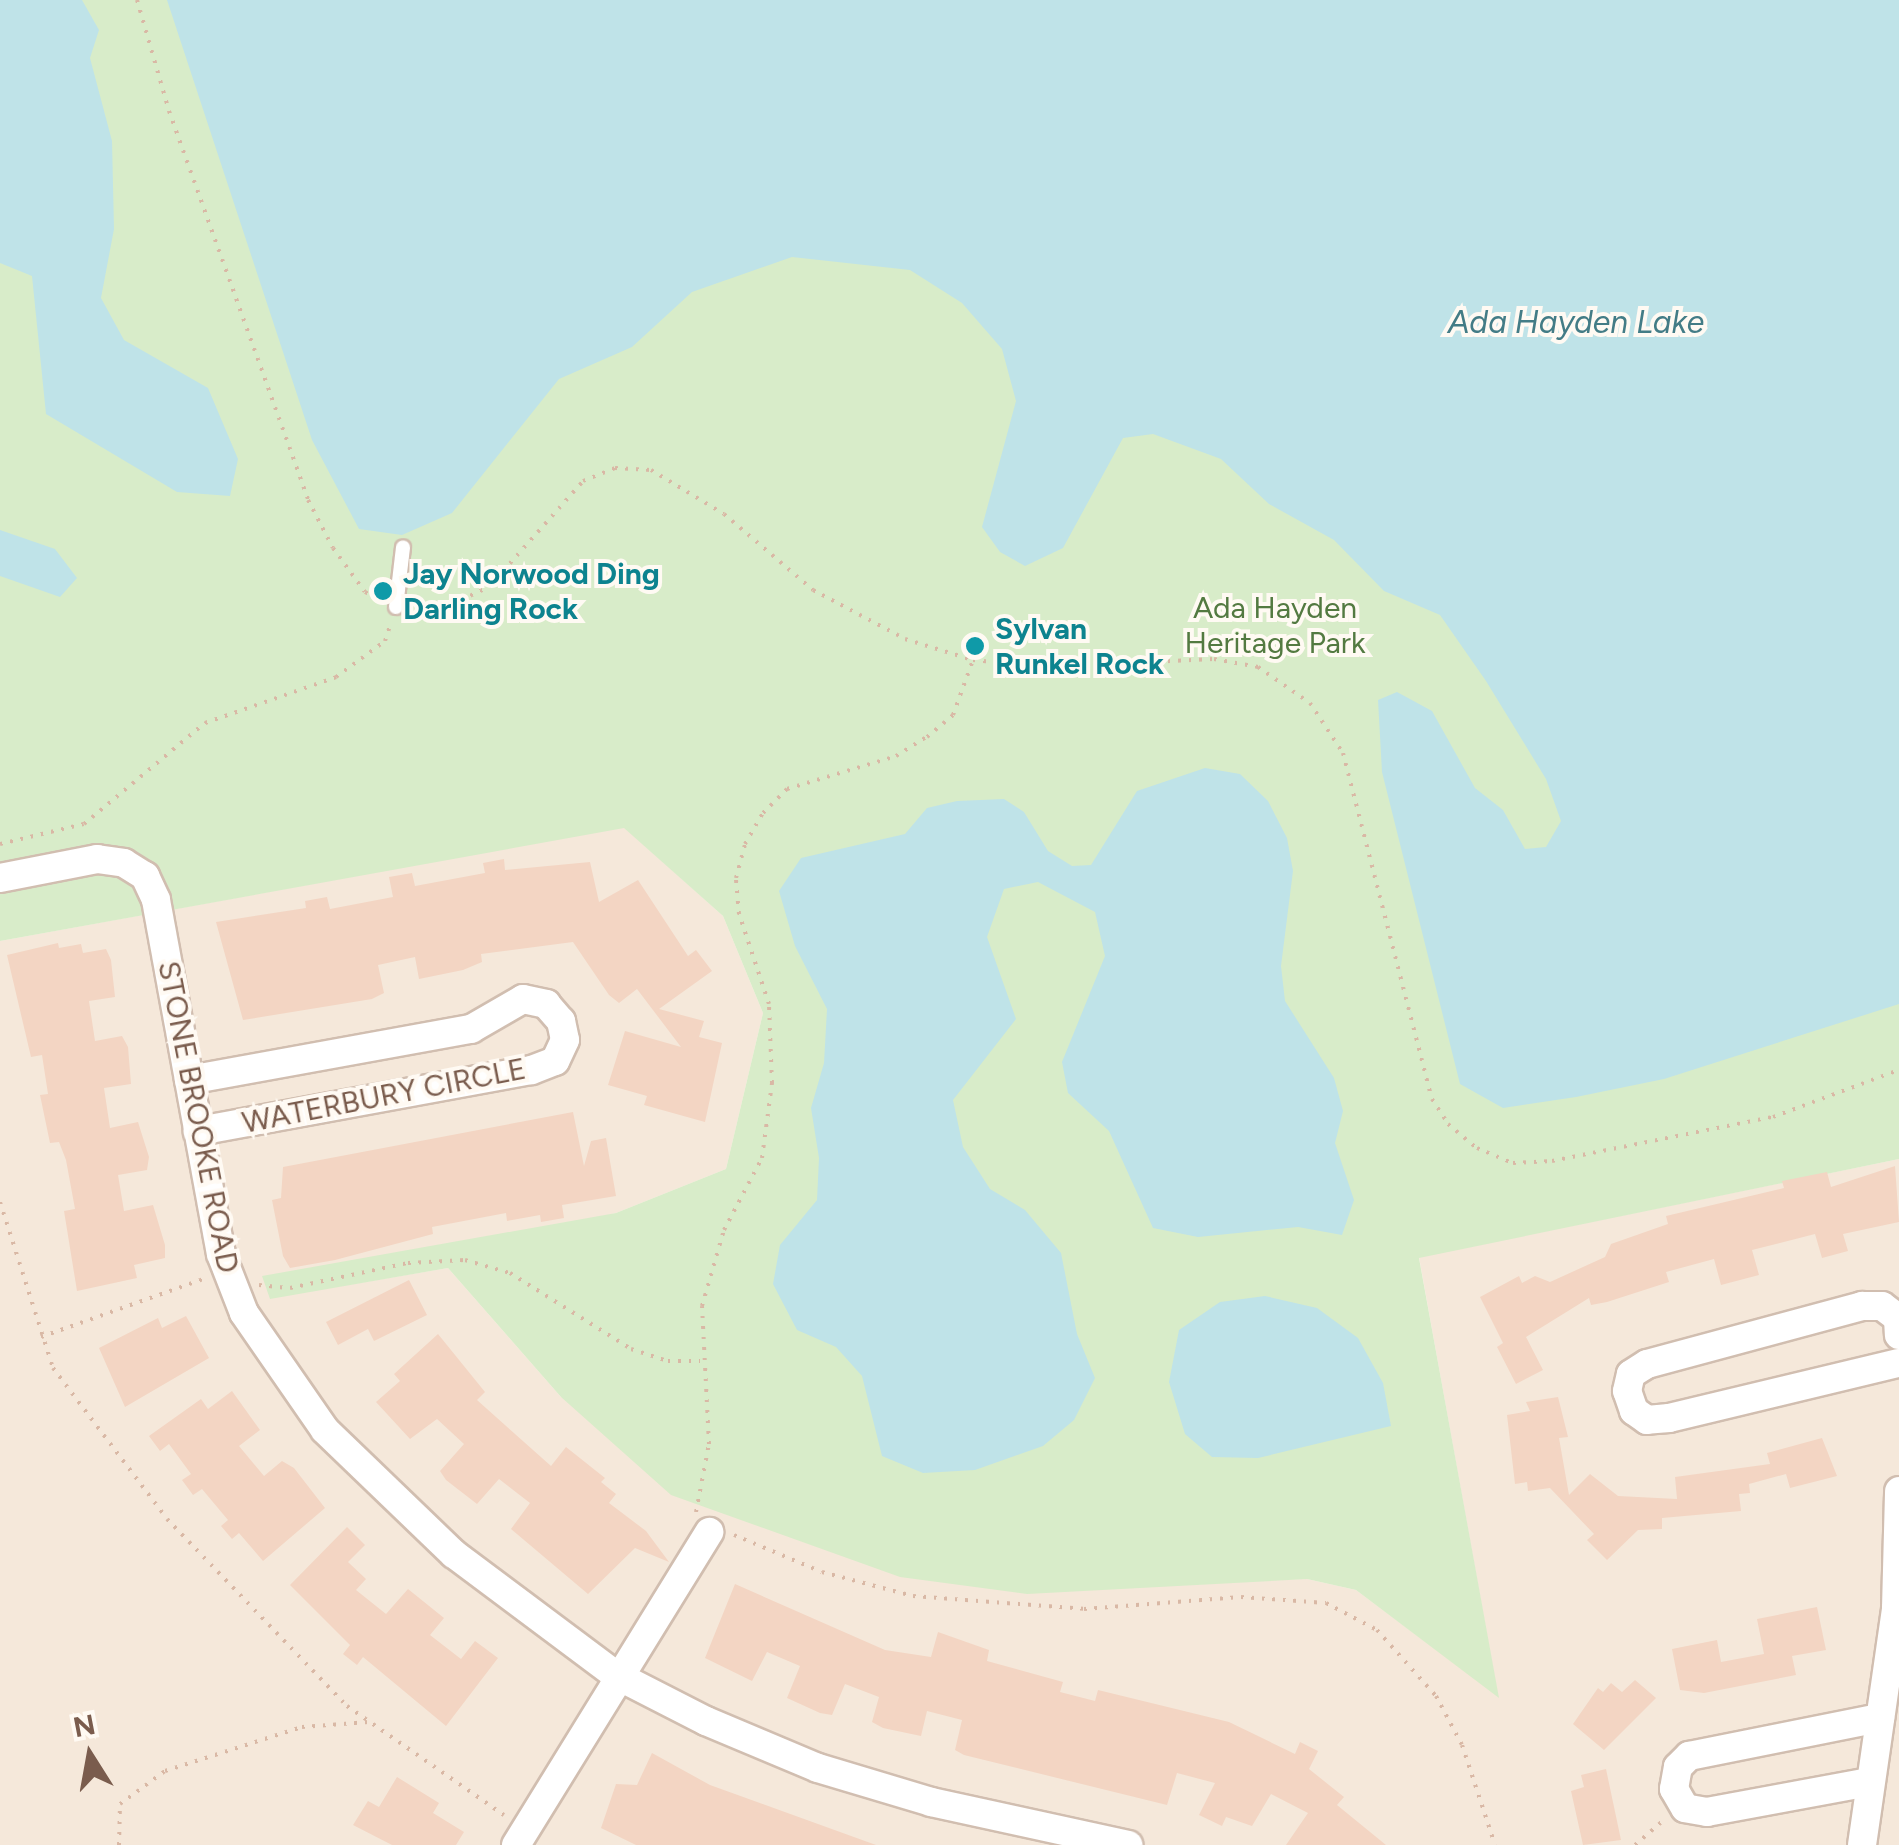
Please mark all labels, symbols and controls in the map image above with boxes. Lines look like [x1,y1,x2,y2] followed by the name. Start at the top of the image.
[1448,303,1704,341] water label: Ada Hayden Lake
[403,556,660,626] place label: Jay Norwood Ding Darling Rock
[372,580,394,602] marker: Jay Norwood Ding Darling Rock
[1184,590,1366,660] park label: Ada Hayden Heritage Park
[995,611,1164,682] place label: Sylvan Runkel Rock
[964,635,986,657] marker: Sylvan Runkel Rock
[150,958,246,1276] street label: STONE BROOKE ROAD
[239,1051,529,1141] street label: WATERBURY CIRCLE
[40,1705,140,1805] north arrow
[70,1707,98,1744] text: N

